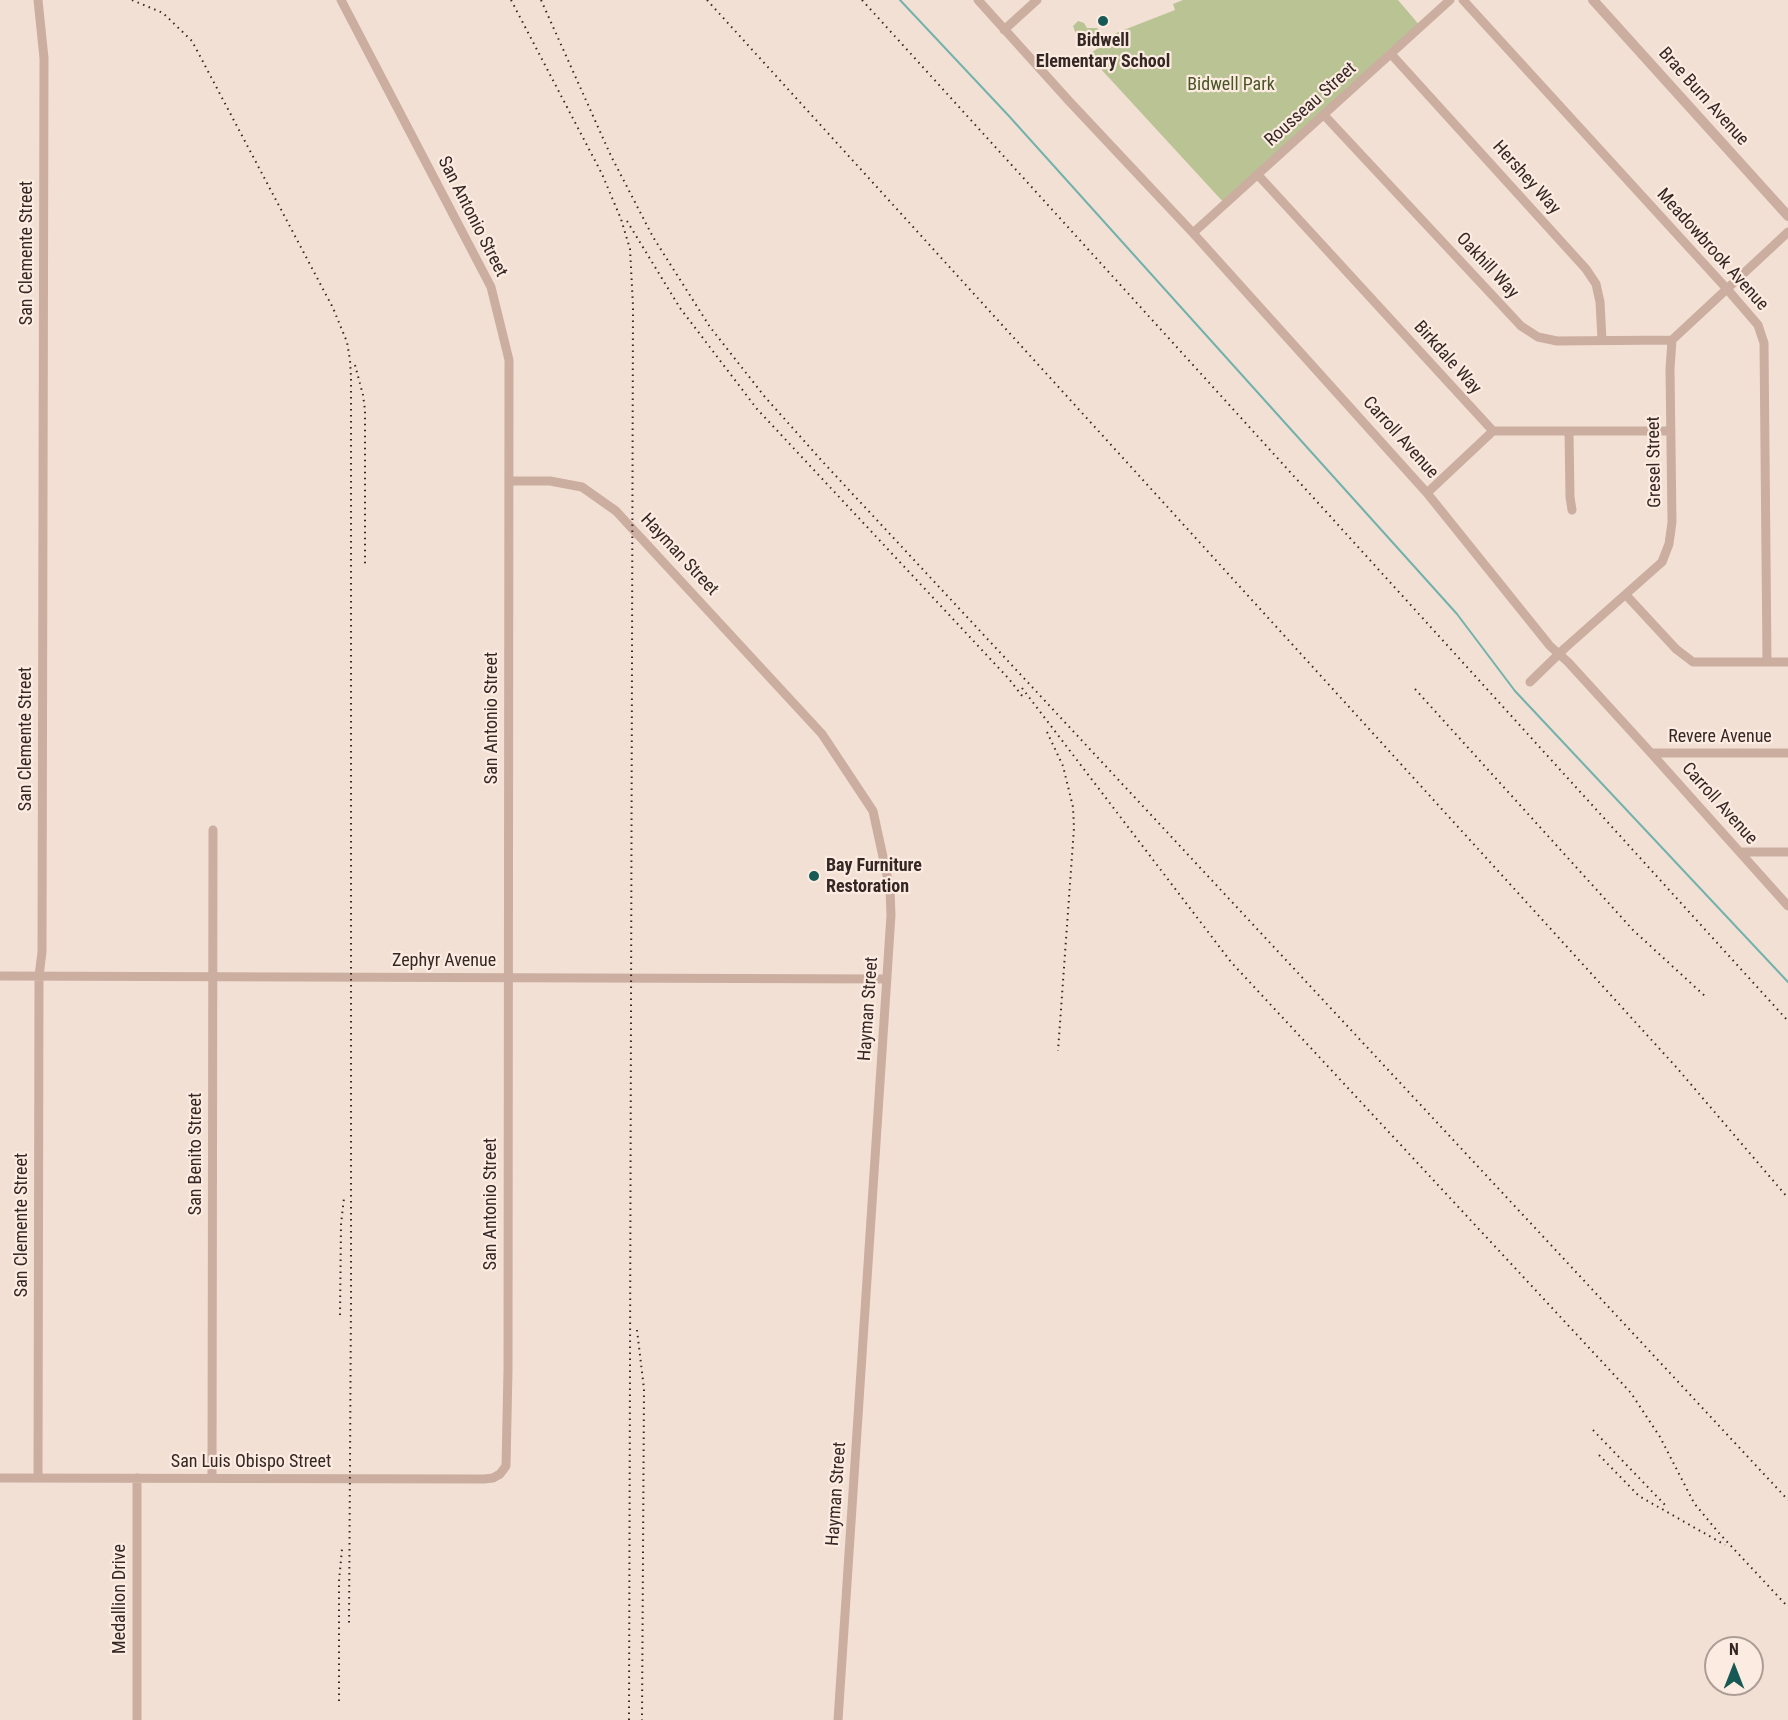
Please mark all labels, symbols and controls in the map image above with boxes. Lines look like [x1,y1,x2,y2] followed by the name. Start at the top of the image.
[1096,14,1110,28] marker: Bidwell Elementary School
[1036,30,1170,72] place label: Bidwell Elementary School
[1653,43,1753,151] street label: Brae Burn Avenue
[1261,58,1361,152] street label: Rousseau Street
[1187,74,1275,96] park label: Bidwell Park
[1487,137,1565,219] street label: Hershey Way
[432,153,512,281] street label: San Antonio Street
[16,181,38,325] street label: San Clemente Street
[1652,185,1772,315] street label: Meadowbrook Avenue
[1451,229,1523,303] street label: Oakhill Way
[1409,317,1485,399] street label: Birkdale Way
[1358,393,1442,483] street label: Carroll Avenue
[1643,416,1667,508] street label: Gresel Street
[636,509,722,601] street label: Hayman Street
[481,652,503,784] street label: San Antonio Street
[15,667,37,811] street label: San Clemente Street
[1668,726,1772,748] street label: Revere Avenue
[1677,759,1761,849] street label: Carroll Avenue
[826,855,922,898] place label: Bay Furniture Restoration
[807,869,821,883] marker: Bay Furniture Restoration
[392,950,496,972] street label: Zephyr Avenue
[855,956,883,1062] street label: Hayman Street
[185,1093,207,1215] street label: San Benito Street
[480,1138,502,1270] street label: San Antonio Street
[11,1153,33,1297] street label: San Clemente Street
[823,1441,851,1547] street label: Hayman Street
[171,1451,331,1473] street label: San Luis Obispo Street
[109,1544,131,1654] street label: Medallion Drive
[1704,1636,1764,1696] north arrow
[1729,1640,1739,1659] text: N

